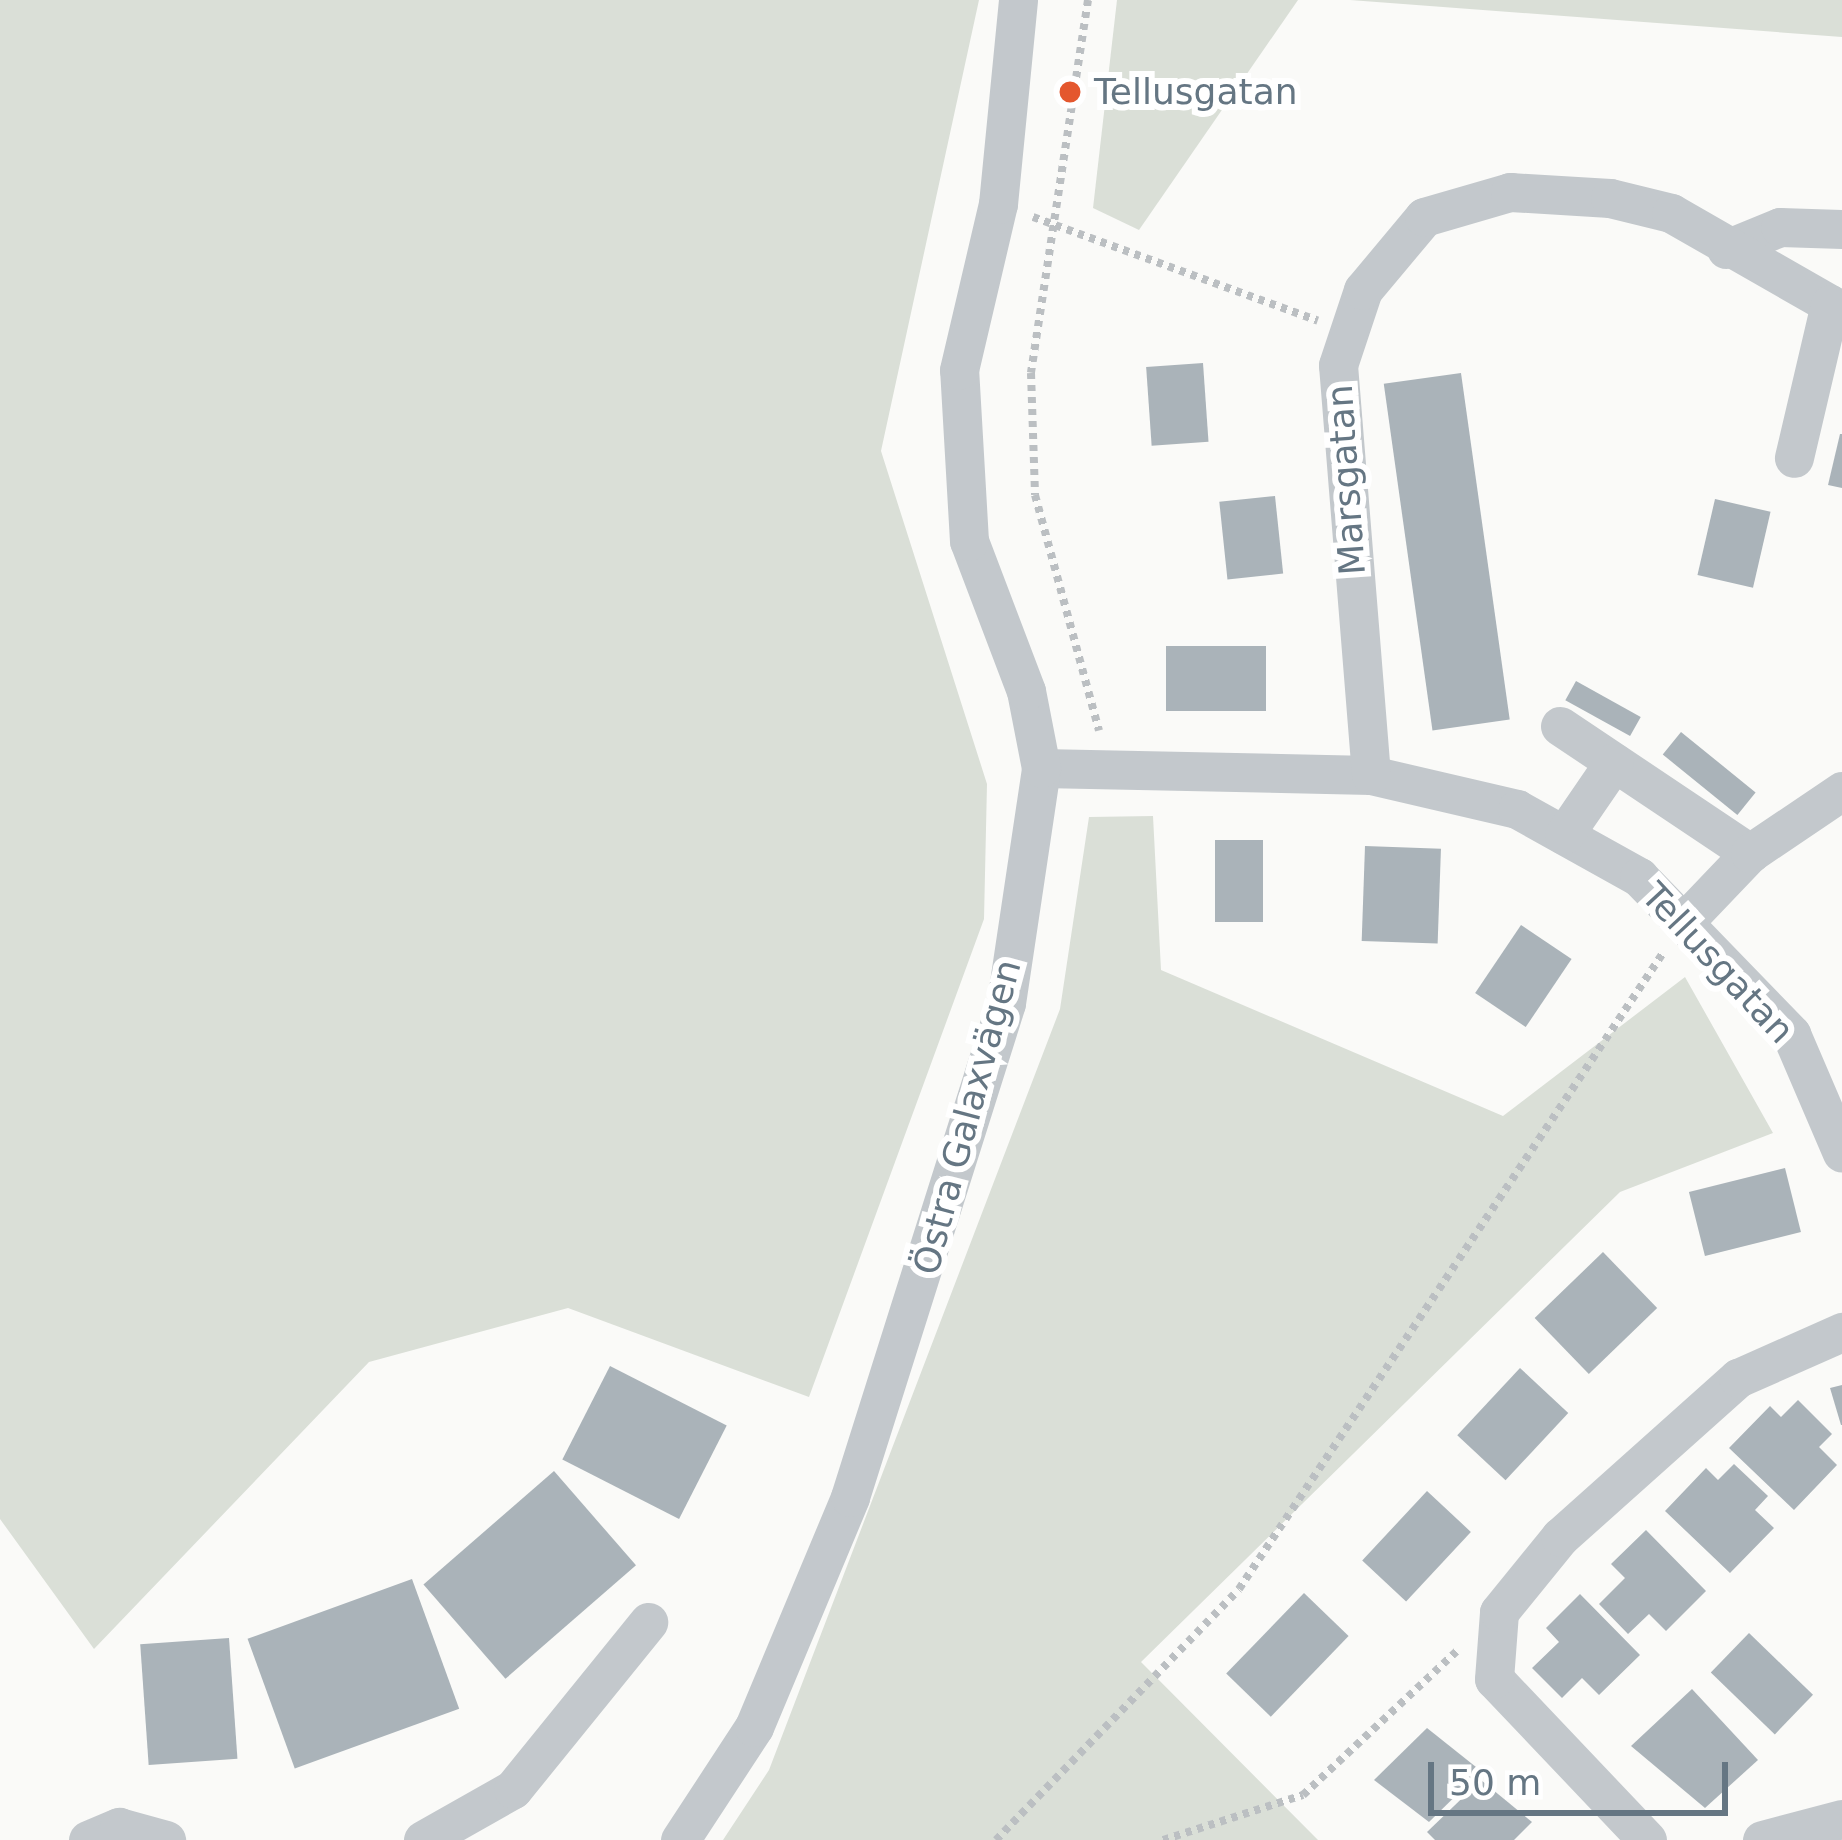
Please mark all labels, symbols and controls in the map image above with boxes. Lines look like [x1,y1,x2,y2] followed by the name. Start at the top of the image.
[1094,70,1298,114] place label: Tellusgatan
[1057,79,1083,105] marker: Tellusgatan
[1318,383,1374,577] street label: Marsgatan
[1633,874,1803,1052] street label: Tellusgatan
[904,955,1030,1279] street label: Östra Galaxvägen
[1434,1738,1734,1812] scale bar
[1449,1762,1541,1803] text: 50 m

